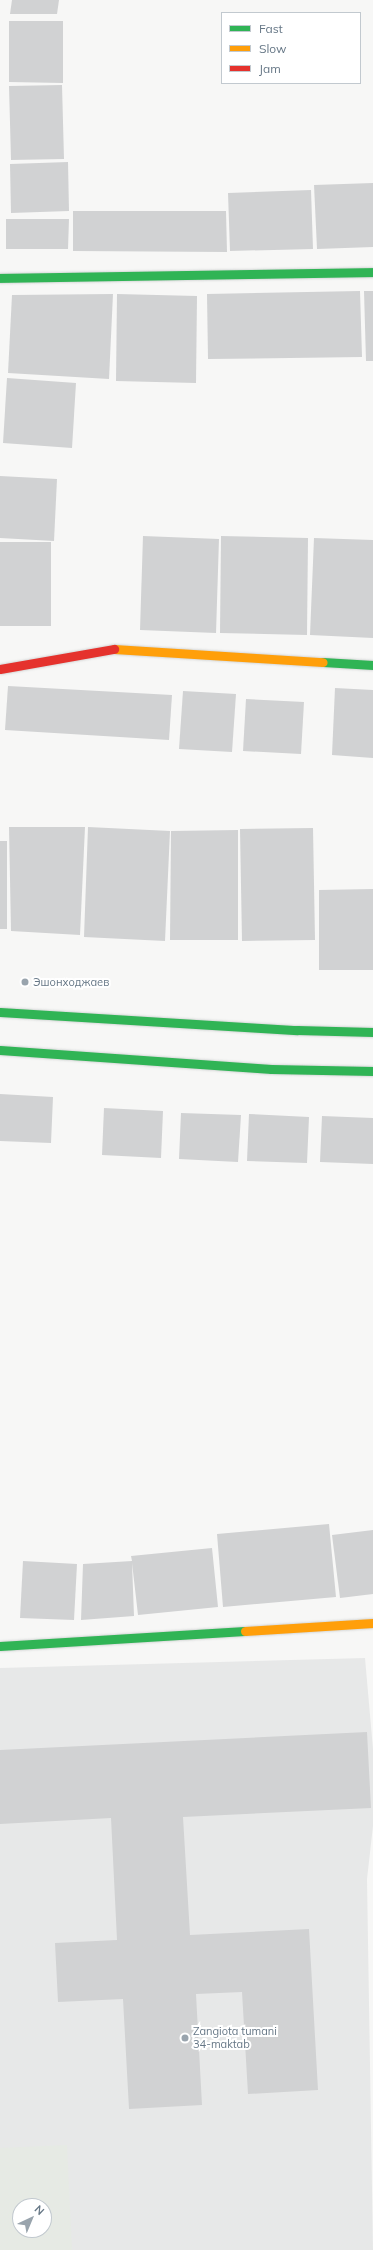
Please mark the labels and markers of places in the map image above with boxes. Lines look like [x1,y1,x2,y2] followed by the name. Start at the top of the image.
[33,975,109,989] place label: Эшонходжаев
[20,977,30,987] marker: Эшонходжаев
[193,2025,277,2051] place label: Zangiota tumani 34-maktab
[180,2033,190,2043] marker: Zangiota tumani 34-maktab

